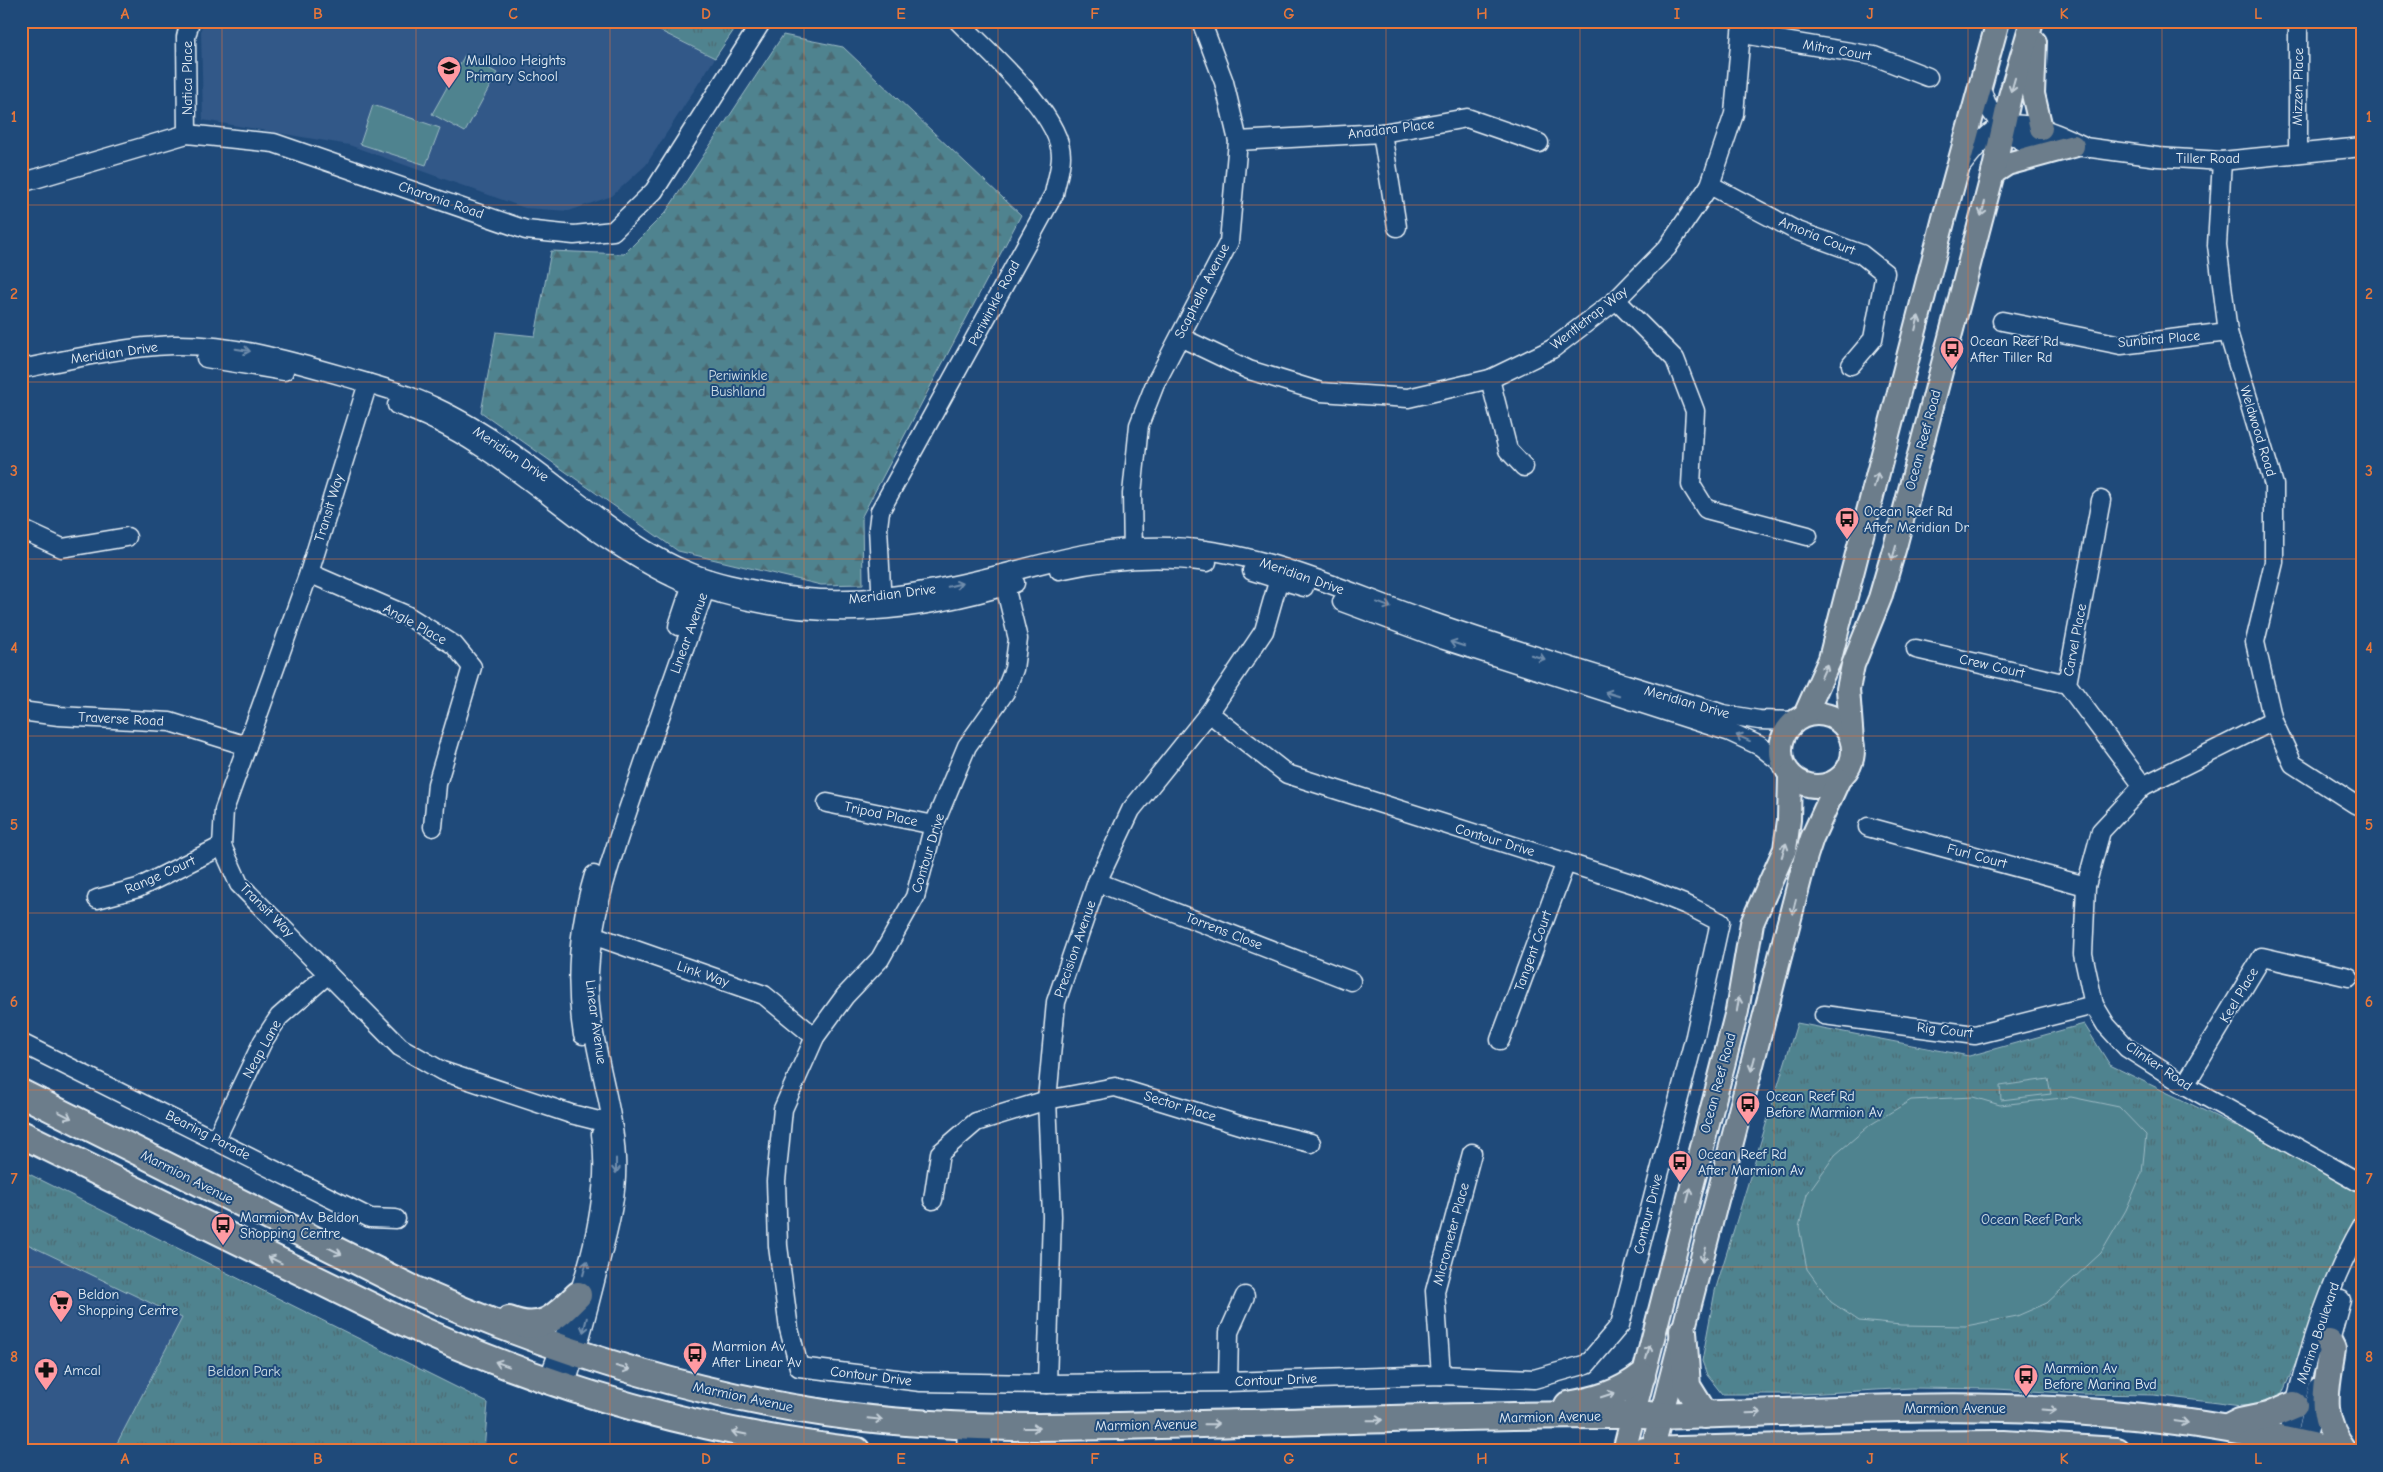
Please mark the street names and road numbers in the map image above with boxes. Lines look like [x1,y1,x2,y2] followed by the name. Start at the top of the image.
[1802,36,1873,65] street label: Mitra Court
[179,41,196,115] street label: Natica Place
[2289,48,2307,126] street label: Mizzen Place
[1347,115,1435,143] street label: Anadara Place
[2176,150,2240,167] street label: Tiller Road
[396,177,486,223] street label: Charonia Road
[1777,213,1858,259] street label: Amoria Court
[1171,241,1233,341] street label: Scaphella Avenue
[964,257,1024,349] street label: Periwinkle Road
[1547,282,1632,353] street label: Wentletrap Way
[2117,327,2201,351] street label: Sunbird Place
[69,338,159,368] street label: Meridian Drive
[2236,384,2280,478] street label: Weldwood Road
[1901,388,1945,492] street label: Ocean Reef Road
[470,422,552,486] street label: Meridian Drive
[311,471,348,544] street label: Transit Way
[1258,554,1346,598] street label: Meridian Drive
[847,580,937,608] street label: Meridian Drive
[666,590,712,676] street label: Linear Avenue
[380,600,450,648] street label: Angle Place
[2060,602,2090,678] street label: Carvel Place
[1958,650,2027,682] street label: Crew Court
[1642,682,1732,722] street label: Meridian Drive
[78,708,164,730] street label: Traverse Road
[843,798,919,830] street label: Tripod Place
[908,811,948,895] street label: Contour Drive
[1453,820,1537,860] street label: Contour Drive
[1945,840,2010,872] street label: Furl Court
[122,852,199,898] street label: Range Court
[236,879,298,941] street label: Transit Way
[1050,898,1100,1000] street label: Precision Avenue
[1511,907,1556,994] street label: Tangent Court
[1183,908,1265,954] street label: Torrens Close
[675,957,732,991] street label: Link Way
[2216,964,2262,1026] street label: Keel Place
[582,979,610,1065] street label: Linear Avenue
[239,1017,285,1081] street label: Neap Lane
[1916,1019,1975,1042] street label: Rig Court
[1696,1031,1740,1135] street label: Ocean Reef Road
[2123,1038,2195,1094] street label: Clinker Road
[1142,1087,1218,1125] street label: Sector Place
[163,1106,253,1164] street label: Bearing Parade
[138,1146,236,1208] street label: Marmion Avenue
[1630,1172,1666,1256] street label: Contour Drive
[1429,1181,1473,1287] street label: Micrometer Place
[2293,1280,2343,1386] street label: Marina Boulevard
[829,1363,913,1389] street label: Contour Drive
[1235,1370,1317,1390] street label: Contour Drive
[691,1378,795,1416] street label: Marmion Avenue
[1904,1400,2006,1417] street label: Marmion Avenue
[1499,1408,1601,1426] street label: Marmion Avenue
[1095,1416,1197,1434] street label: Marmion Avenue

